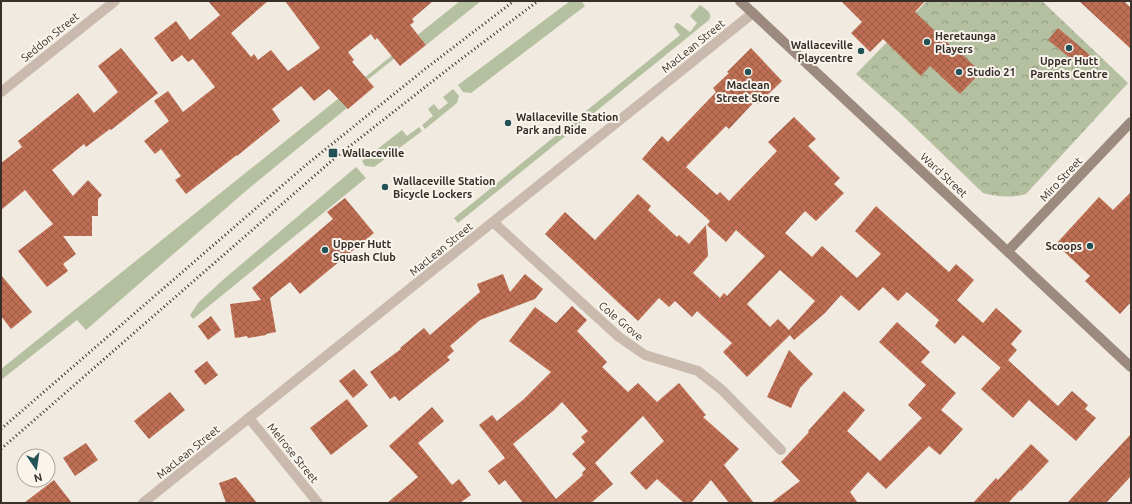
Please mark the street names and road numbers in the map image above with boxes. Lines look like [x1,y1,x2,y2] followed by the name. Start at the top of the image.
[19,10,82,64] street label: Seddon Street
[659,17,727,75] street label: MacLean Street
[918,150,970,200] street label: Ward Street
[1037,154,1085,204] street label: Miro Street
[407,220,475,278] street label: MacLean Street
[596,299,646,343] street label: Cole Grove
[265,421,321,486] street label: Melrose Street
[154,423,222,481] street label: MacLean Street

